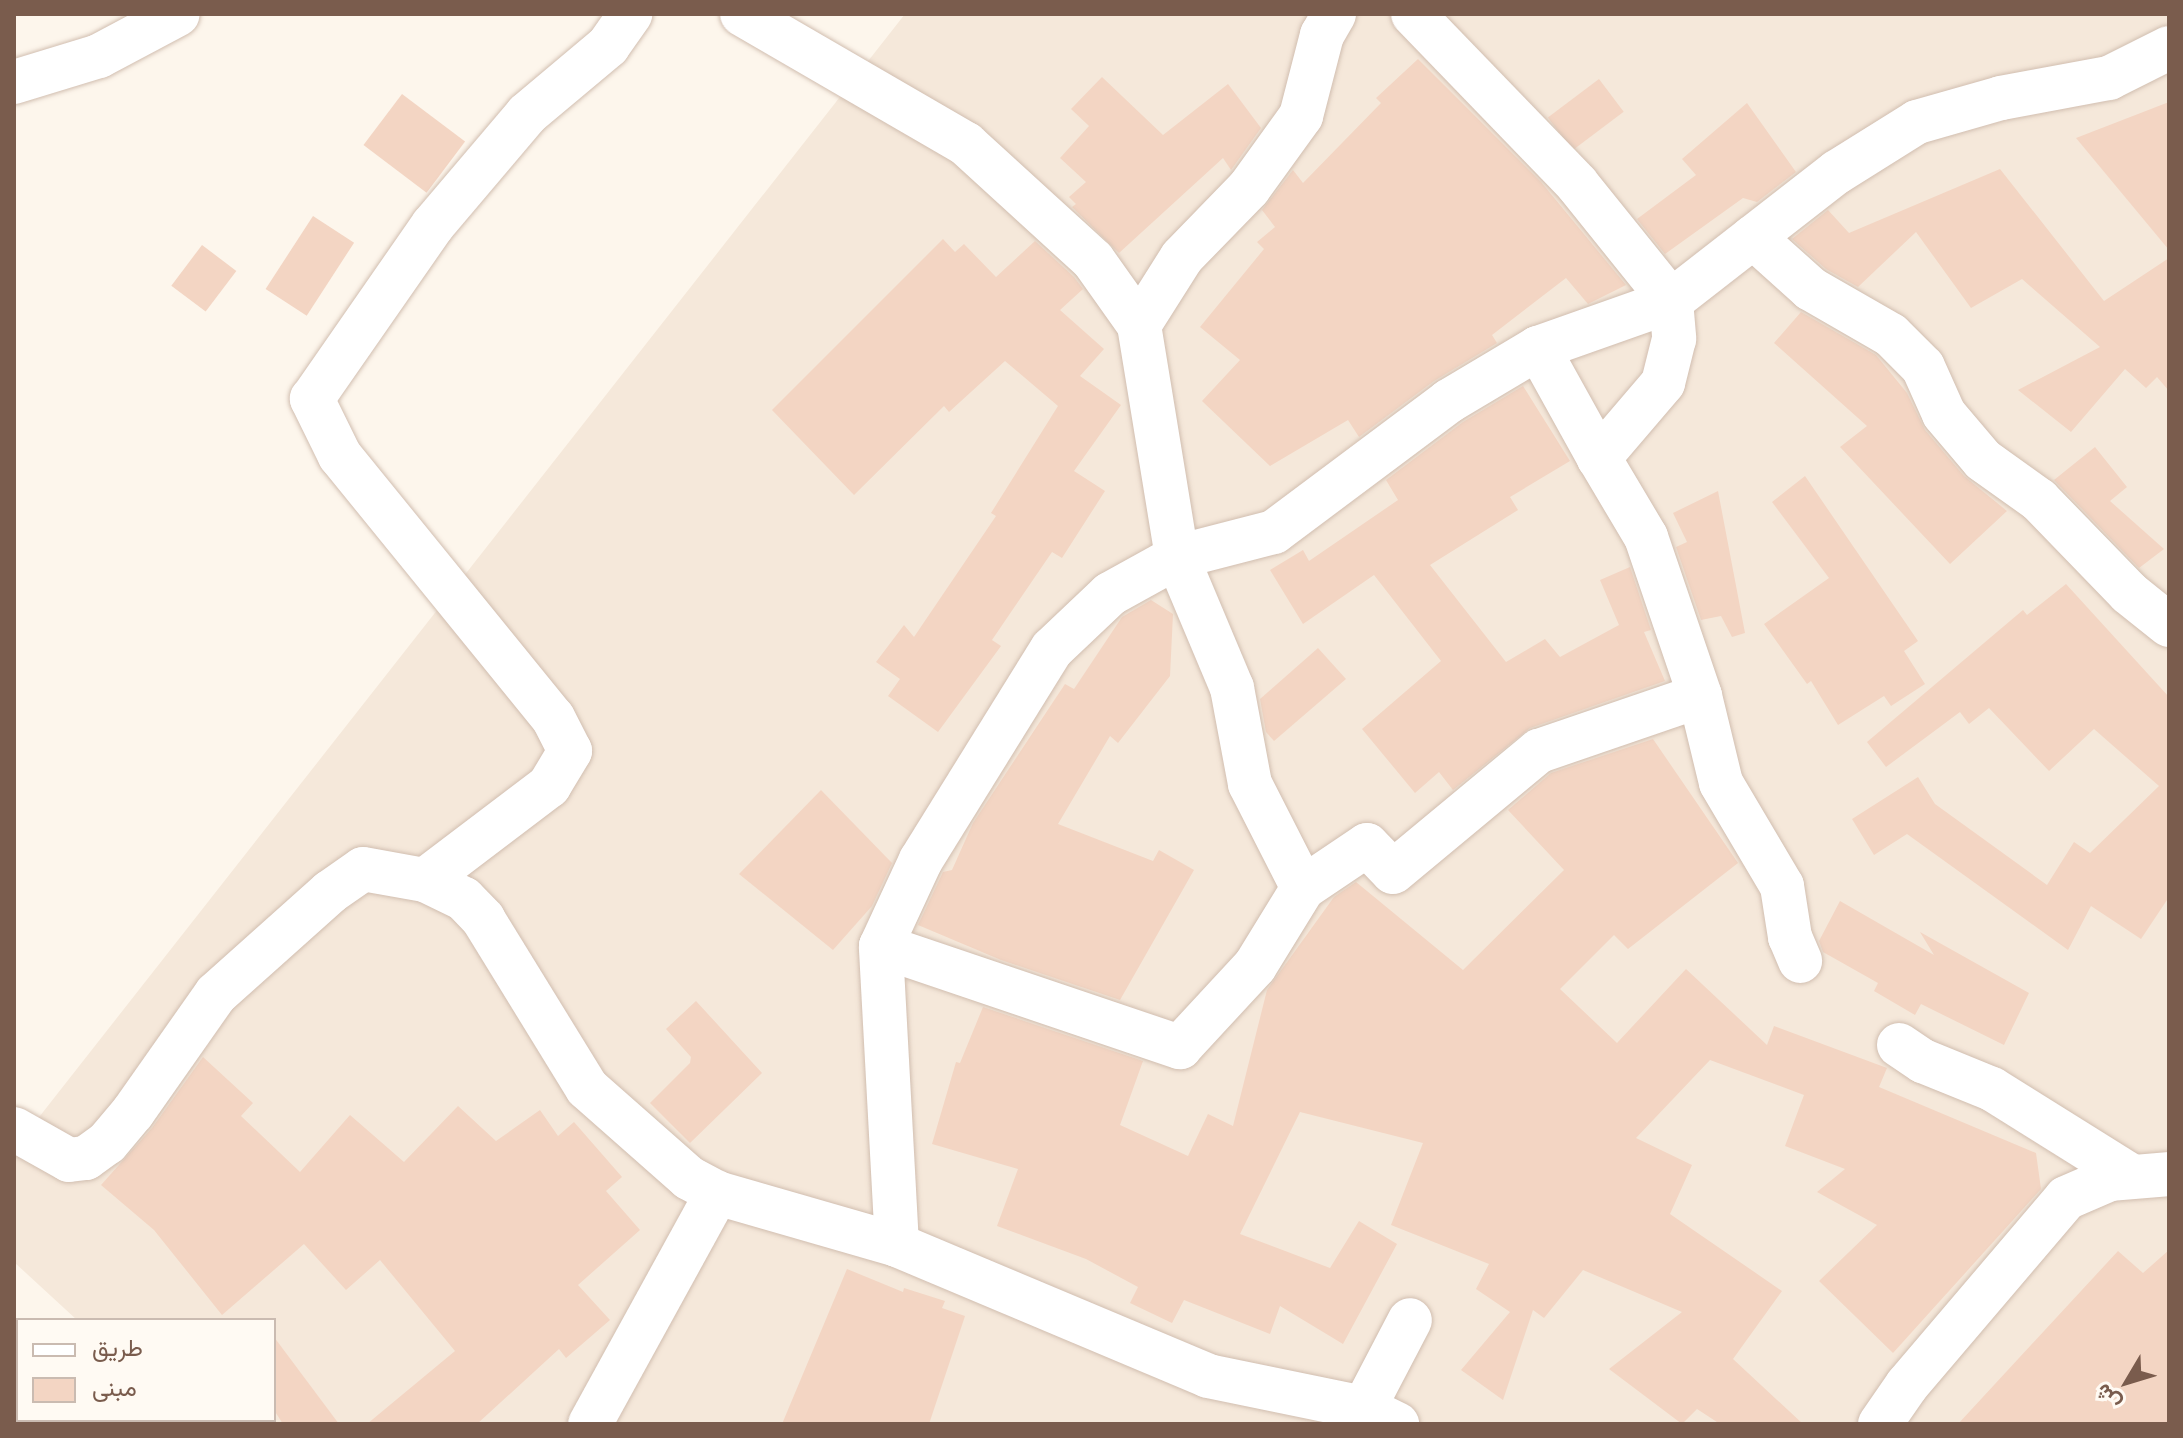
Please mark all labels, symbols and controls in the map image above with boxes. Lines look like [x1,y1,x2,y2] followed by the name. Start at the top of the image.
[16,1318,276,1422] legend
[92,1333,143,1363] text: طريق
[2087,1342,2167,1422] north arrow
[92,1373,137,1403] text: مبنى
[2089,1378,2126,1416] text: ش

